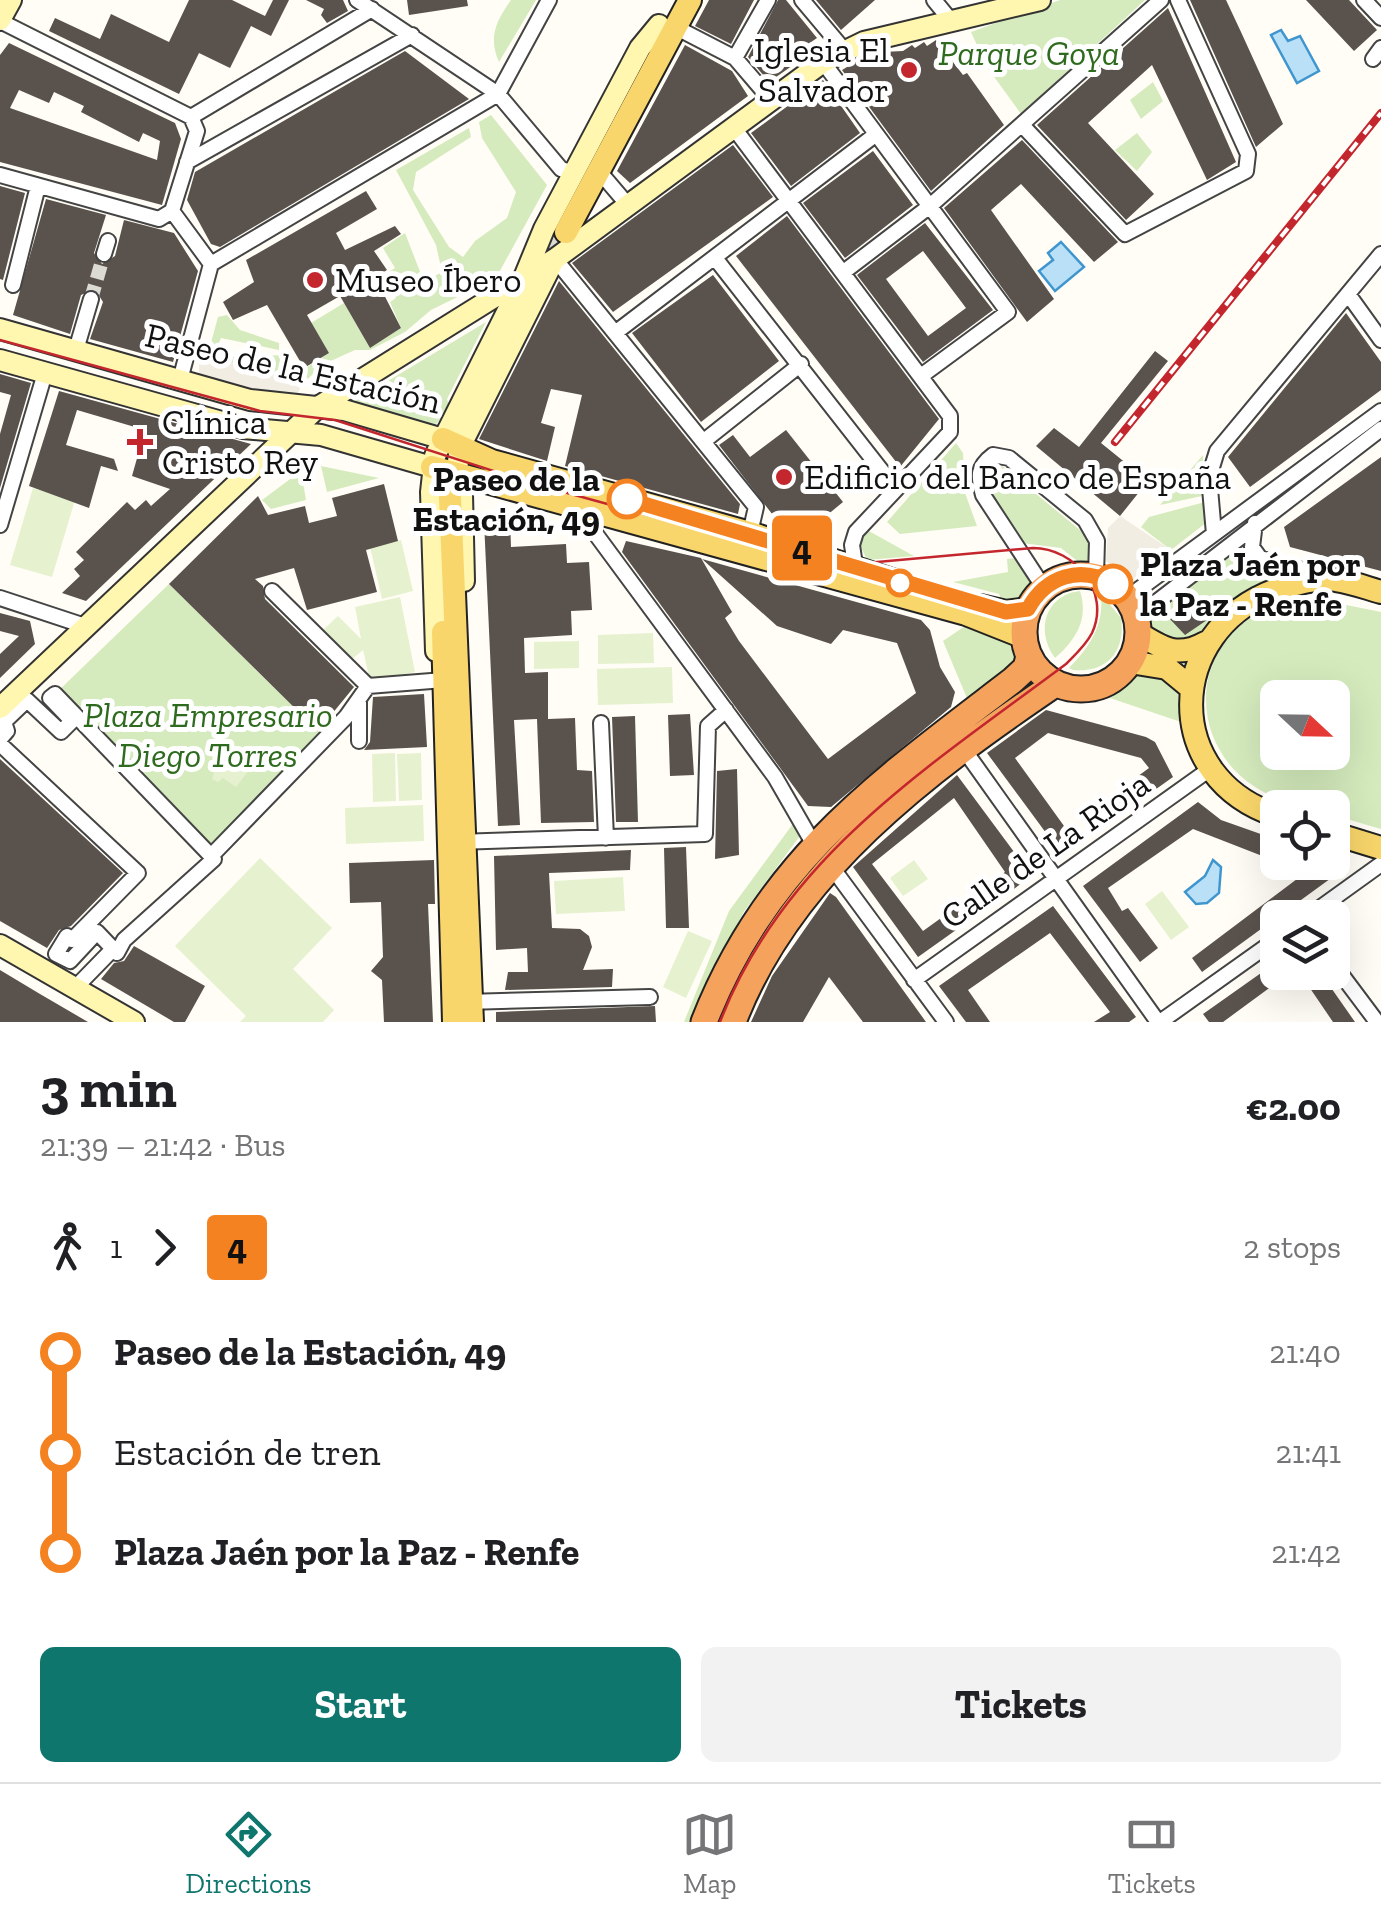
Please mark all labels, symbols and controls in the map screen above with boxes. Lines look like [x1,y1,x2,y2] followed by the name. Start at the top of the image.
[754,29,889,111] place label: Iglesia El Salvador
[938,32,1120,74] park label: Parque Goya
[898,59,920,81] marker: Iglesia El Salvador
[335,259,522,301] place label: Museo Íbero
[304,269,326,291] marker: Museo Íbero
[141,314,445,422] street label: Paseo de la Estación
[162,401,318,483] place label: Clínica Cristo Rey
[127,429,153,455] marker: Clínica Cristo Rey
[804,456,1231,498] place label: Edificio del Banco de España
[413,458,600,540] place label: Paseo de la Estación, 49
[773,466,795,488] marker: Edificio del Banco de España
[608,480,646,518] marker: Paseo de la Estación, 49
[770,516,834,580] line badge: 4
[792,527,812,569] text: 4
[1140,543,1361,625] place label: Plaza Jaén por la Paz - Renfe
[1094,565,1132,603] marker: Plaza Jaén por la Paz - Renfe
[887,570,913,596] unlabelled marker
[1260,680,1350,770] north arrow
[1260,680,1350,990] map controls
[83,694,333,776] park label: Plaza Empresario Diego Torres
[933,762,1158,938] street label: Calle de La Rioja
[1260,790,1350,880] button: locate
[1260,900,1350,990] button: layers
[40,1055,177,1121] text: 3 min
[1246,1084,1341,1130] text: €2.00
[40,1126,286,1164] text: 21:39 – 21:42 · Bus
[40,1220,95,1275] icon: walk
[137,1220,192,1275] icon: forward
[227,1226,247,1268] text: 4
[110,1228,122,1266] text: 1
[1243,1228,1341,1266] text: 2 stops
[114,1329,506,1375] text: Paseo de la Estación, 49
[1269,1333,1341,1371] text: 21:40
[114,1429,381,1475] text: Estación de tren
[1275,1433,1341,1471] text: 21:41
[114,1529,579,1575] text: Plaza Jaén por la Paz - Renfe
[1271,1533,1341,1571] text: 21:42
[40,1647,681,1762] button: Start
[701,1647,1341,1762] button: Tickets
[185,1807,312,1900] tab: Directions
[682,1807,737,1900] tab: Map
[1108,1807,1196,1900] tab: Tickets

